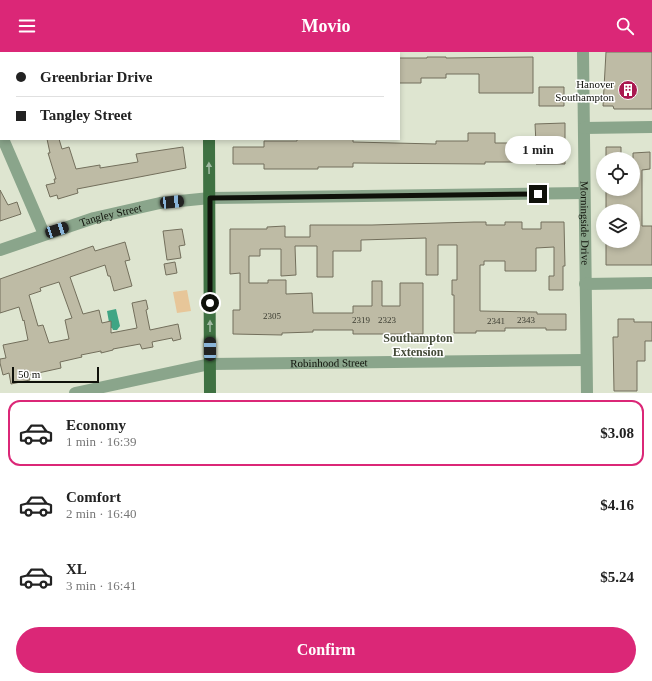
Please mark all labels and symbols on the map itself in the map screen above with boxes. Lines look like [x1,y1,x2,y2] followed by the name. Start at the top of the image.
[555,78,614,103] place label: Hanover Southampton
[617,79,639,101] building icon: Hanover Southampton
[505,136,571,164] callout: 1 min
[206,161,212,174] one-way arrow
[579,181,591,265] street label: Morningside Drive
[529,185,547,203] route end
[159,195,185,209] car
[78,201,143,229] street label: Tangley Street
[44,221,70,239] car
[201,294,219,312] route start
[263,311,282,321] house number: 2305
[352,315,371,325] house number: 2319
[378,315,397,325] house number: 2323
[517,315,536,325] house number: 2343
[487,316,505,326] house number: 2341
[207,319,213,332] one-way arrow
[383,331,453,359] district label: Southampton Extension
[204,337,216,361] car
[290,356,368,369] street label: Robinhood Street
[12,365,99,384] scale bar

